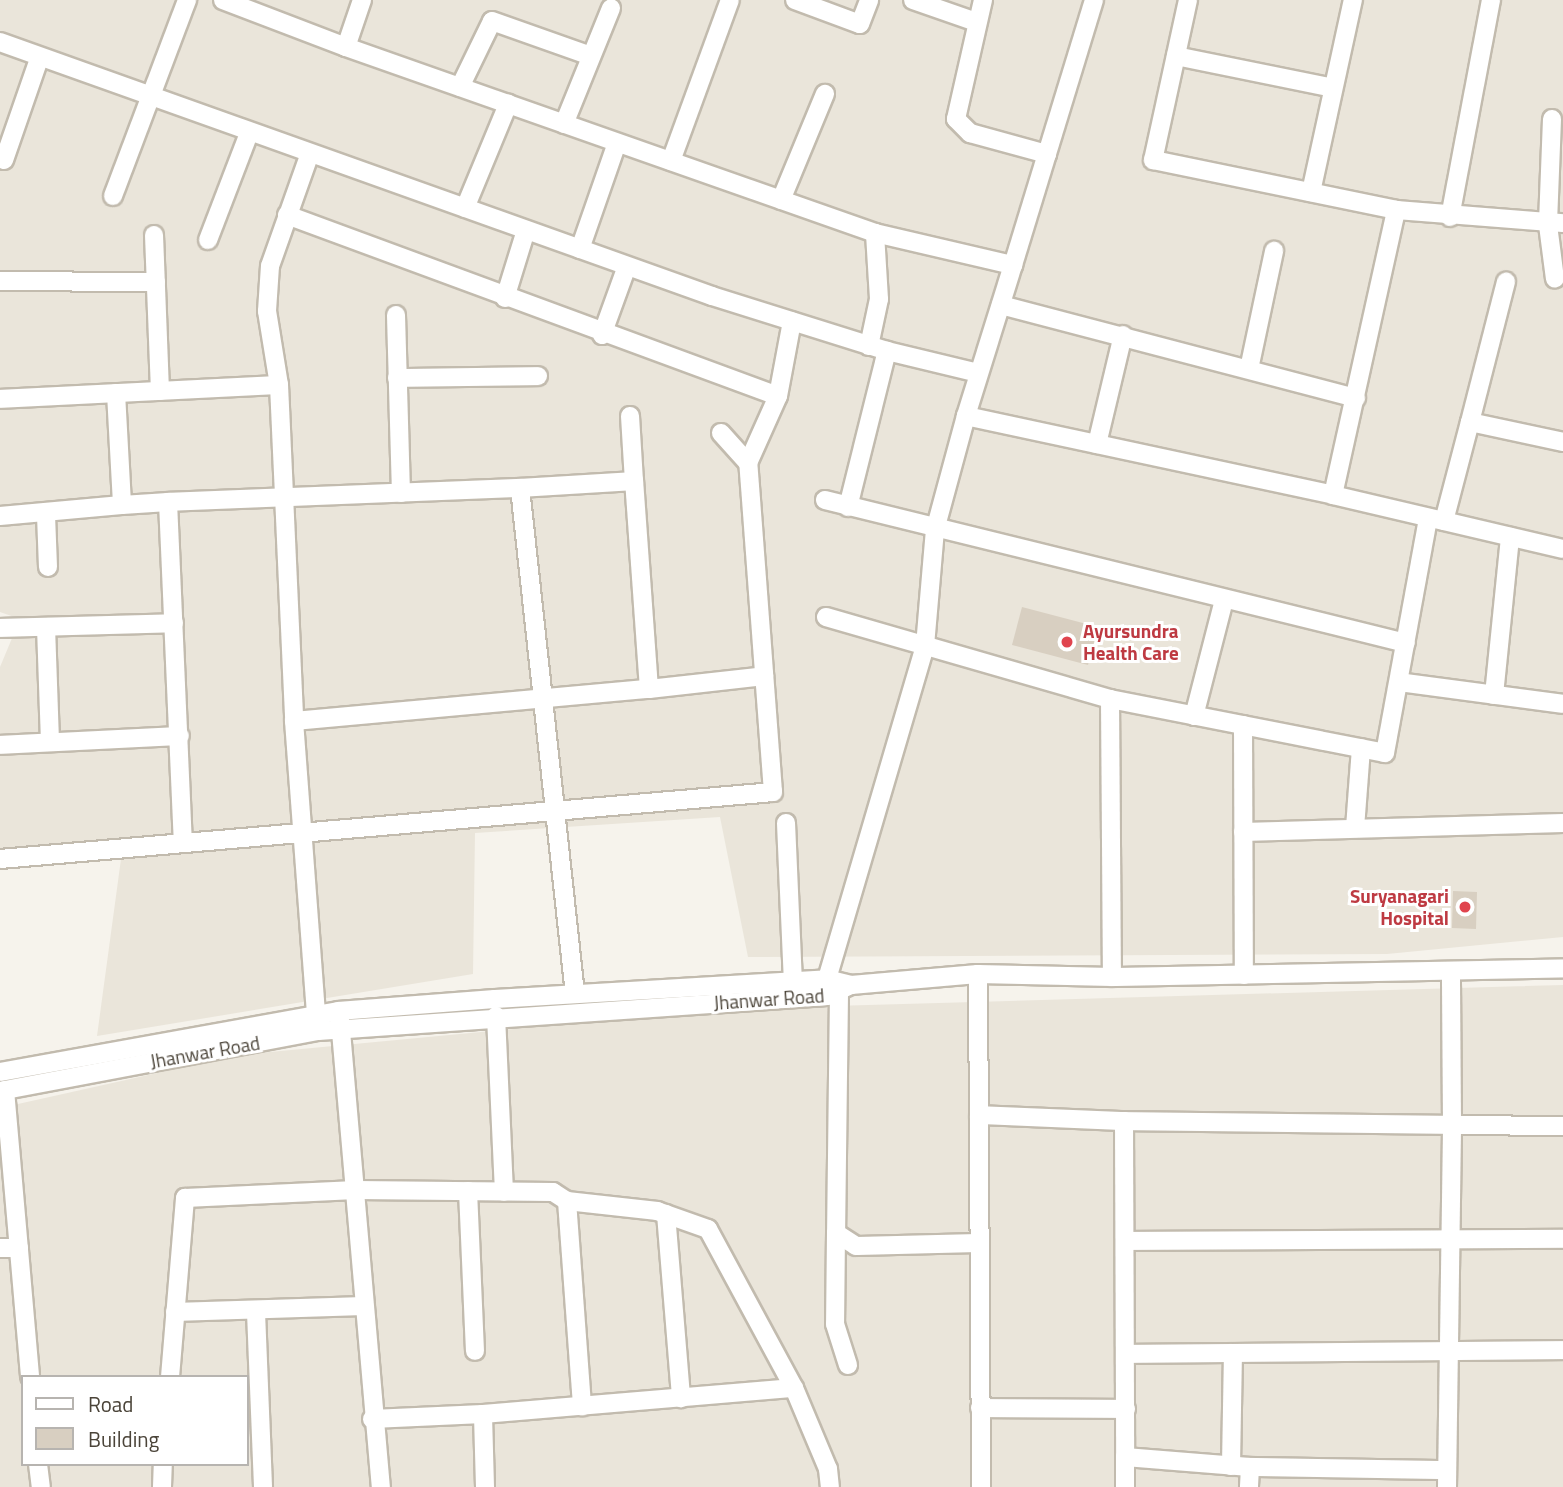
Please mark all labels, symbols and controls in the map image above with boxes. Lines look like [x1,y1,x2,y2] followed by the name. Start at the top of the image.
[1083,620,1179,664] place label: Ayursundra Health Care
[1057,632,1077,652] marker: Ayursundra Health Care
[1350,885,1449,929] place label: Suryanagari Hospital
[1455,897,1475,917] marker: Suryanagari Hospital
[713,984,825,1014] street label: Jhanwar Road
[148,1031,262,1073] street label: Jhanwar Road
[21,1375,248,1466] legend
[88,1388,133,1420] text: Road
[88,1423,159,1455] text: Building

